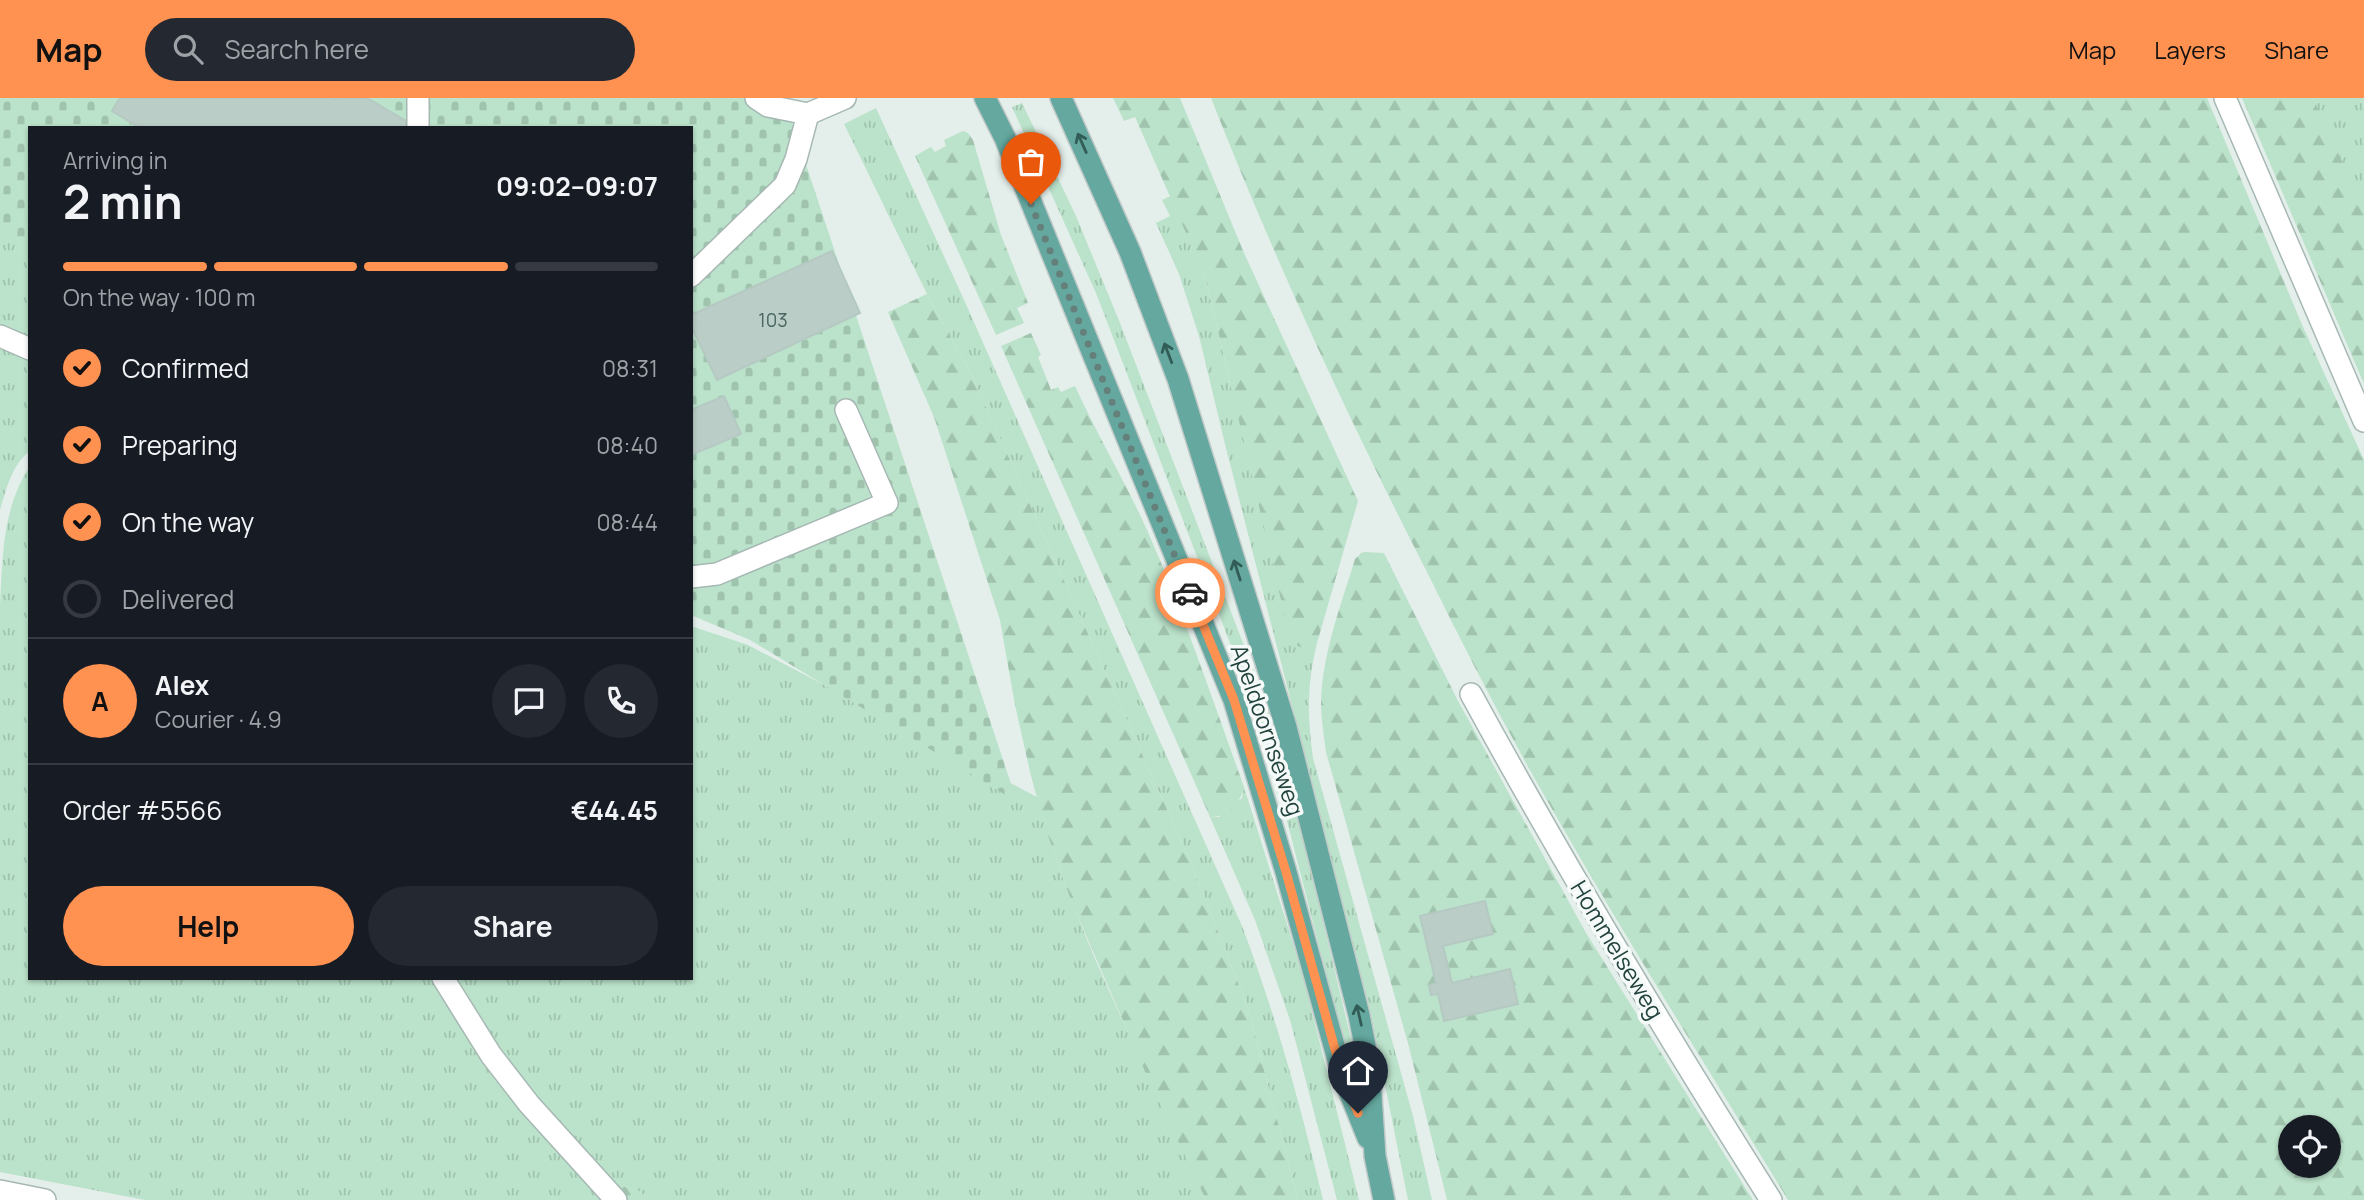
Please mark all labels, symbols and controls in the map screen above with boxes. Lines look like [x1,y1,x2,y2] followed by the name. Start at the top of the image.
[145,18,635,81] search box
[35,27,103,72] text: Map
[169,30,207,68] icon: search
[225,31,369,67] text: Search here
[2069,33,2116,66] text: Map
[2154,33,2226,66] text: Layers
[2264,33,2329,66] text: Share
[1001,132,1061,204] pin
[1075,133,1088,154] one-way arrow
[1012,143,1050,181] icon: bag
[63,144,168,176] text: Arriving in
[496,168,658,204] text: 09:02–09:07
[63,170,183,233] text: 2 min
[63,281,256,313] text: On the way · 100 m
[758,307,788,333] house number: 103
[1161,343,1173,365] one-way arrow
[63,349,101,387] icon: check
[122,350,249,386] text: Confirmed
[602,352,658,384] text: 08:31
[63,426,101,464] icon: check
[122,427,238,463] text: Preparing
[596,429,658,461] text: 08:40
[63,503,101,541] icon: check
[122,504,254,540] text: On the way
[596,506,658,538] text: 08:44
[1155,558,1225,628] courier
[1230,560,1242,582] one-way arrow
[1171,574,1209,612] icon: car
[122,581,234,617] text: Delivered
[1224,640,1312,820] street label: Apeldoornseweg
[492,664,566,738] button: chat
[584,664,658,738] button: phone
[155,667,209,703] text: Alex
[91,683,109,719] text: A
[155,703,282,735] text: Courier · 4.9
[63,792,222,828] text: Order #5566
[571,792,658,828] text: €44.45
[1564,874,1672,1025] street label: Hommelseweg
[63,886,354,966] button: Help
[368,886,658,966] button: Share
[1351,1004,1365,1027] one-way arrow
[1328,1041,1388,1113] pin
[1339,1052,1377,1090] icon: home
[2278,1115,2341,1178] map controls
[2278,1115,2341,1178] button: locate

